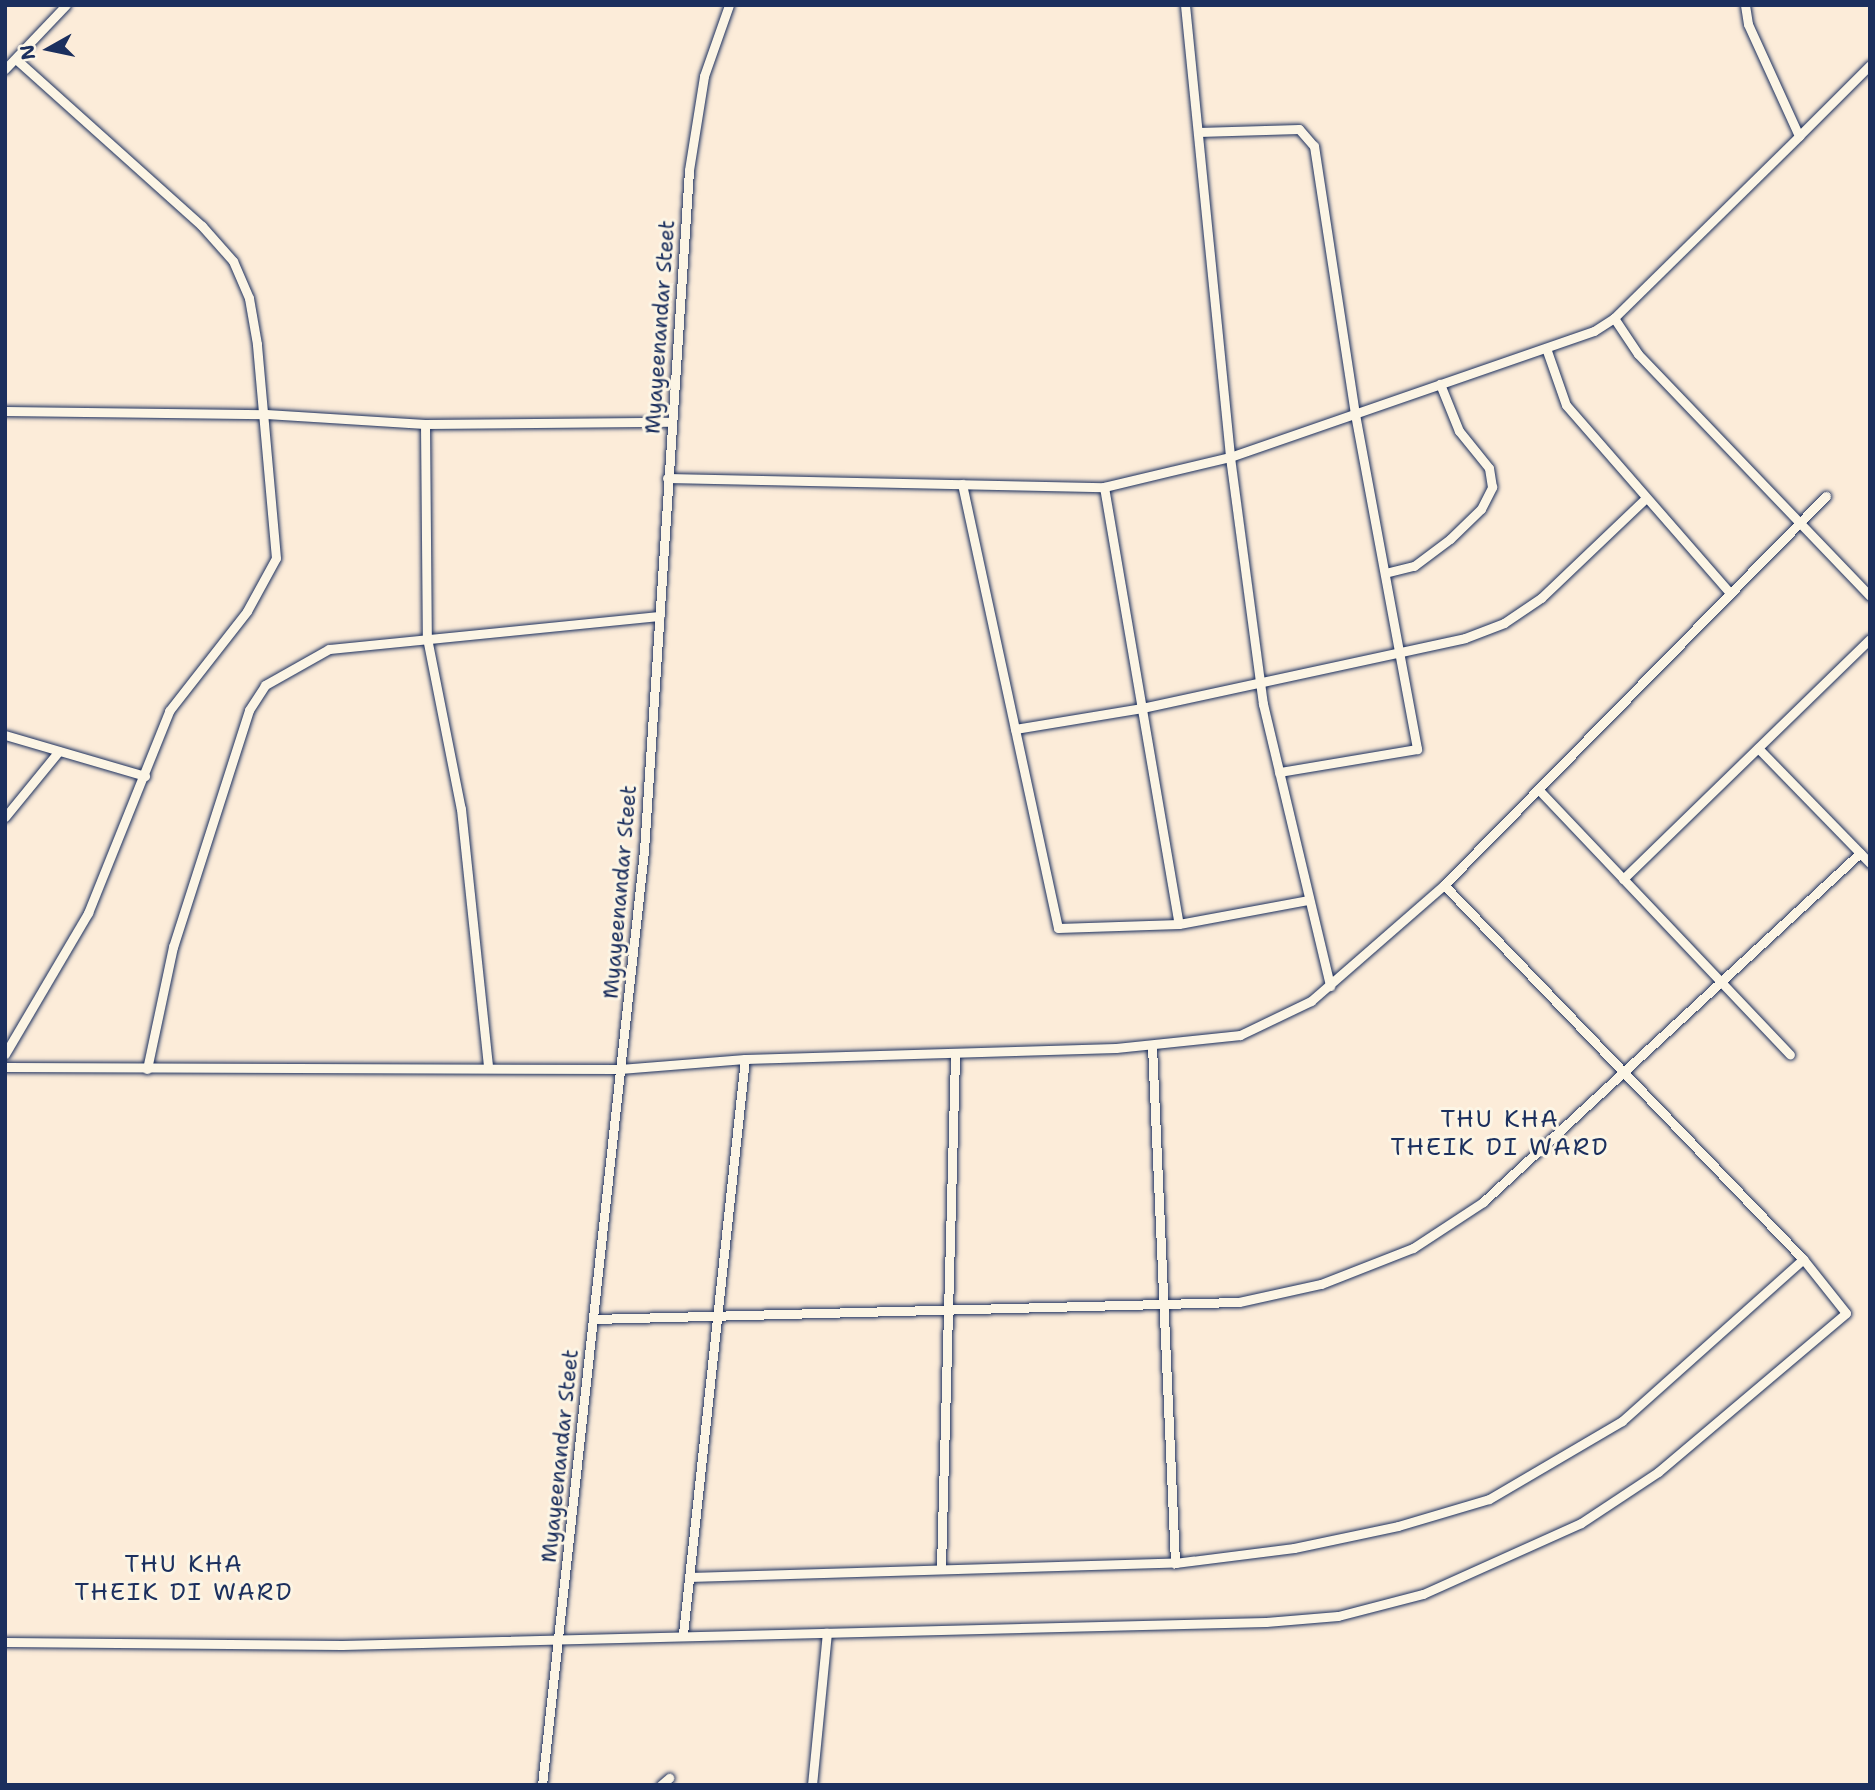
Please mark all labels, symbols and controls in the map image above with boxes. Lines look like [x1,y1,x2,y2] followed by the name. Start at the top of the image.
[14,14,84,84] north arrow
[14,43,41,62] text: N
[640,219,680,435] street label: Myayeenandar Steet
[598,784,642,1000] street label: Myayeenandar Steet
[1392,1106,1608,1162] district label: THU KHA THEIK DI WARD
[536,1348,584,1564] street label: Myayeenandar Steet
[76,1551,292,1607] district label: THU KHA THEIK DI WARD

